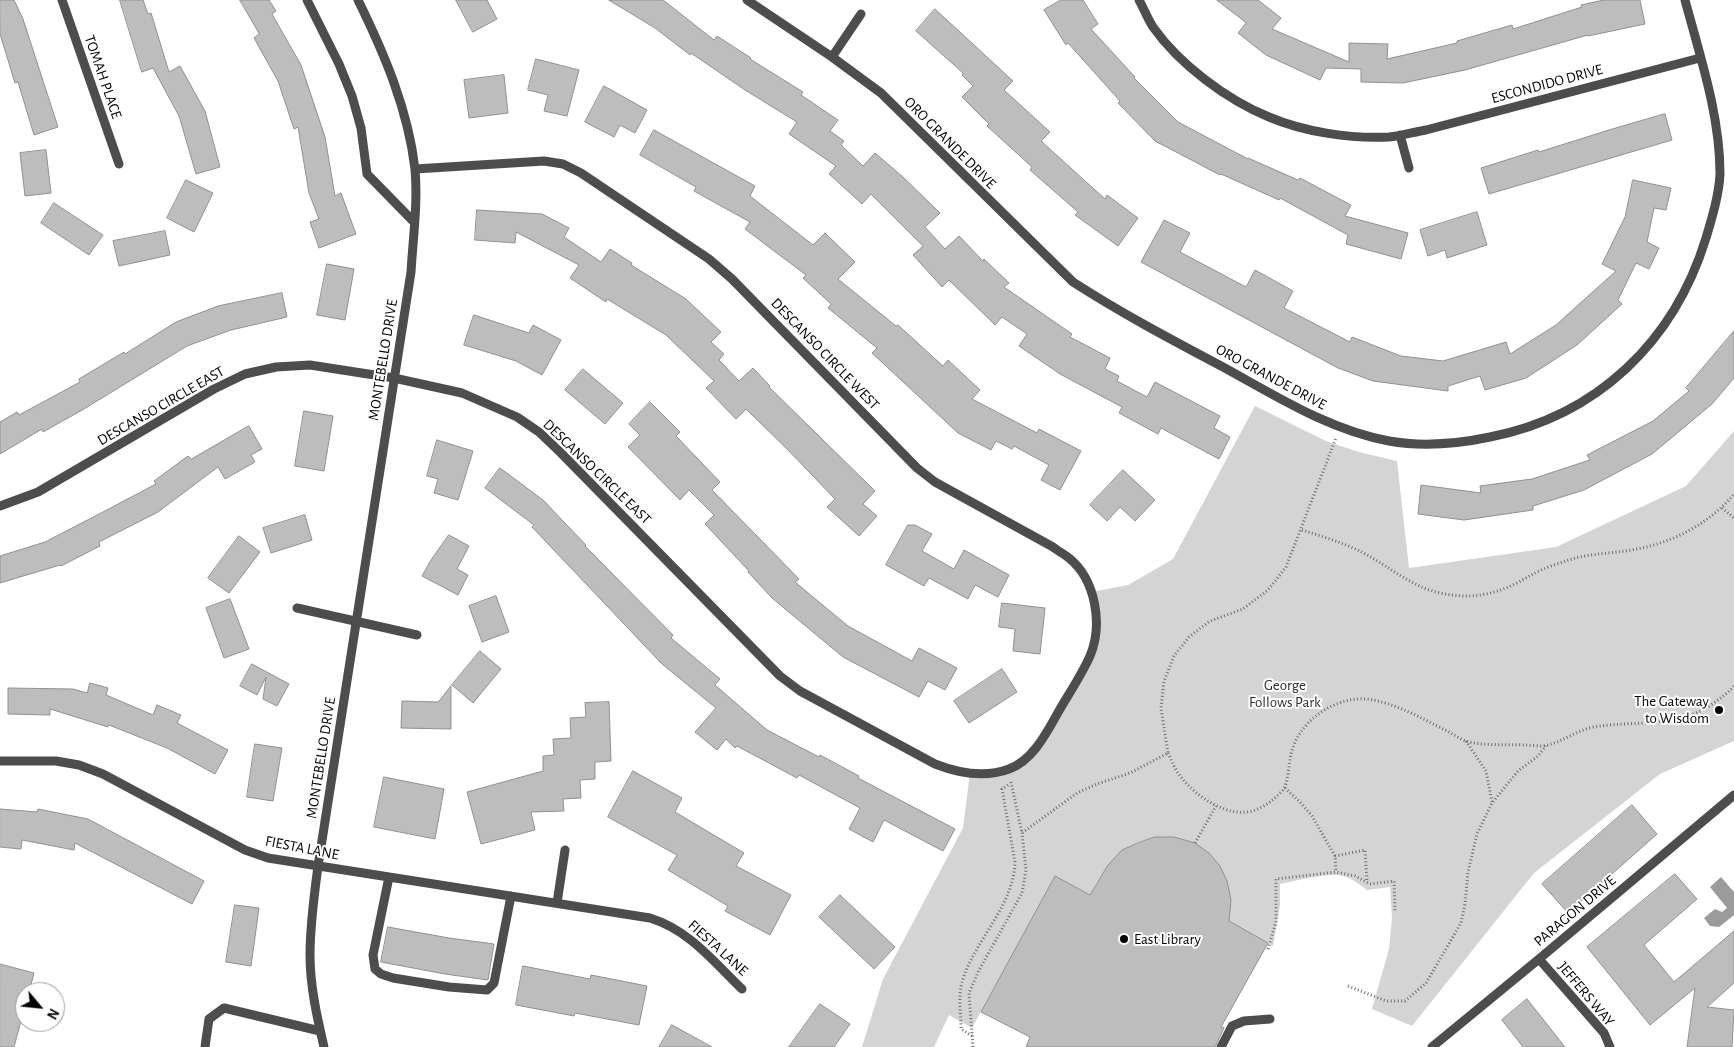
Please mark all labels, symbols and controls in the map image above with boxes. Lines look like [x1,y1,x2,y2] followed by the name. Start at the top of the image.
[80,33,126,121] street label: TOMAH PLACE
[1489,60,1605,108] street label: ESCONDIDO DRIVE
[900,93,1000,193] street label: ORO GRANDE DRIVE
[767,294,883,414] street label: DESCANSO CIRCLE WEST
[365,298,401,422] street label: MONTEBELLO DRIVE
[1213,340,1329,414] street label: ORO GRANDE DRIVE
[94,362,228,450] street label: DESCANSO CIRCLE EAST
[539,416,655,528] street label: DESCANSO CIRCLE EAST
[1249,676,1321,711] park label: George Follows Park
[1634,692,1709,727] place label: The Gateway to Wisdom
[303,696,339,820] street label: MONTEBELLO DRIVE
[1713,704,1725,716] marker: The Gateway to Wisdom
[264,832,340,864] street label: FIESTA LANE
[1530,872,1620,950] street label: PARAGON DRIVE
[684,916,752,980] street label: FIESTA LANE
[1134,930,1201,948] place label: East Library
[1118,933,1130,945] marker: East Library
[1554,958,1618,1030] street label: JEFFERS WAY
[15,982,65,1032] north arrow
[44,1006,61,1021] text: N

